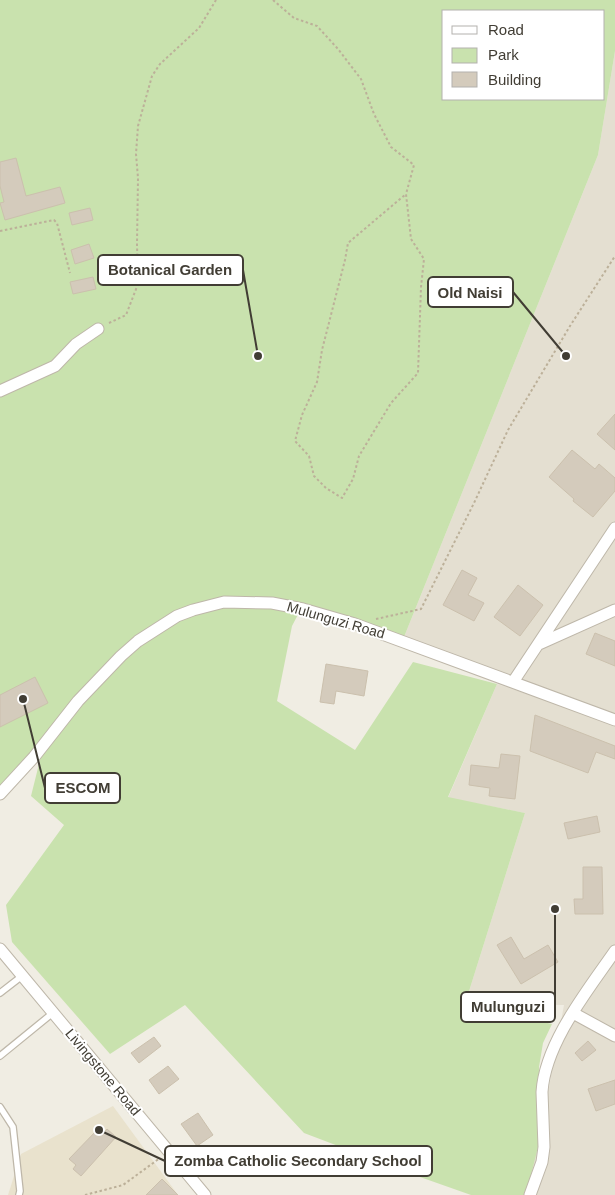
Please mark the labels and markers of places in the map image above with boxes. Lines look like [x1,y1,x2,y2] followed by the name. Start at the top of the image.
[98,255,243,285] callout: Botanical Garden
[428,277,513,307] callout: Old Naisi
[45,773,120,803] callout: ESCOM
[461,992,555,1022] callout: Mulunguzi
[165,1146,432,1176] callout: Zomba Catholic Secondary School

